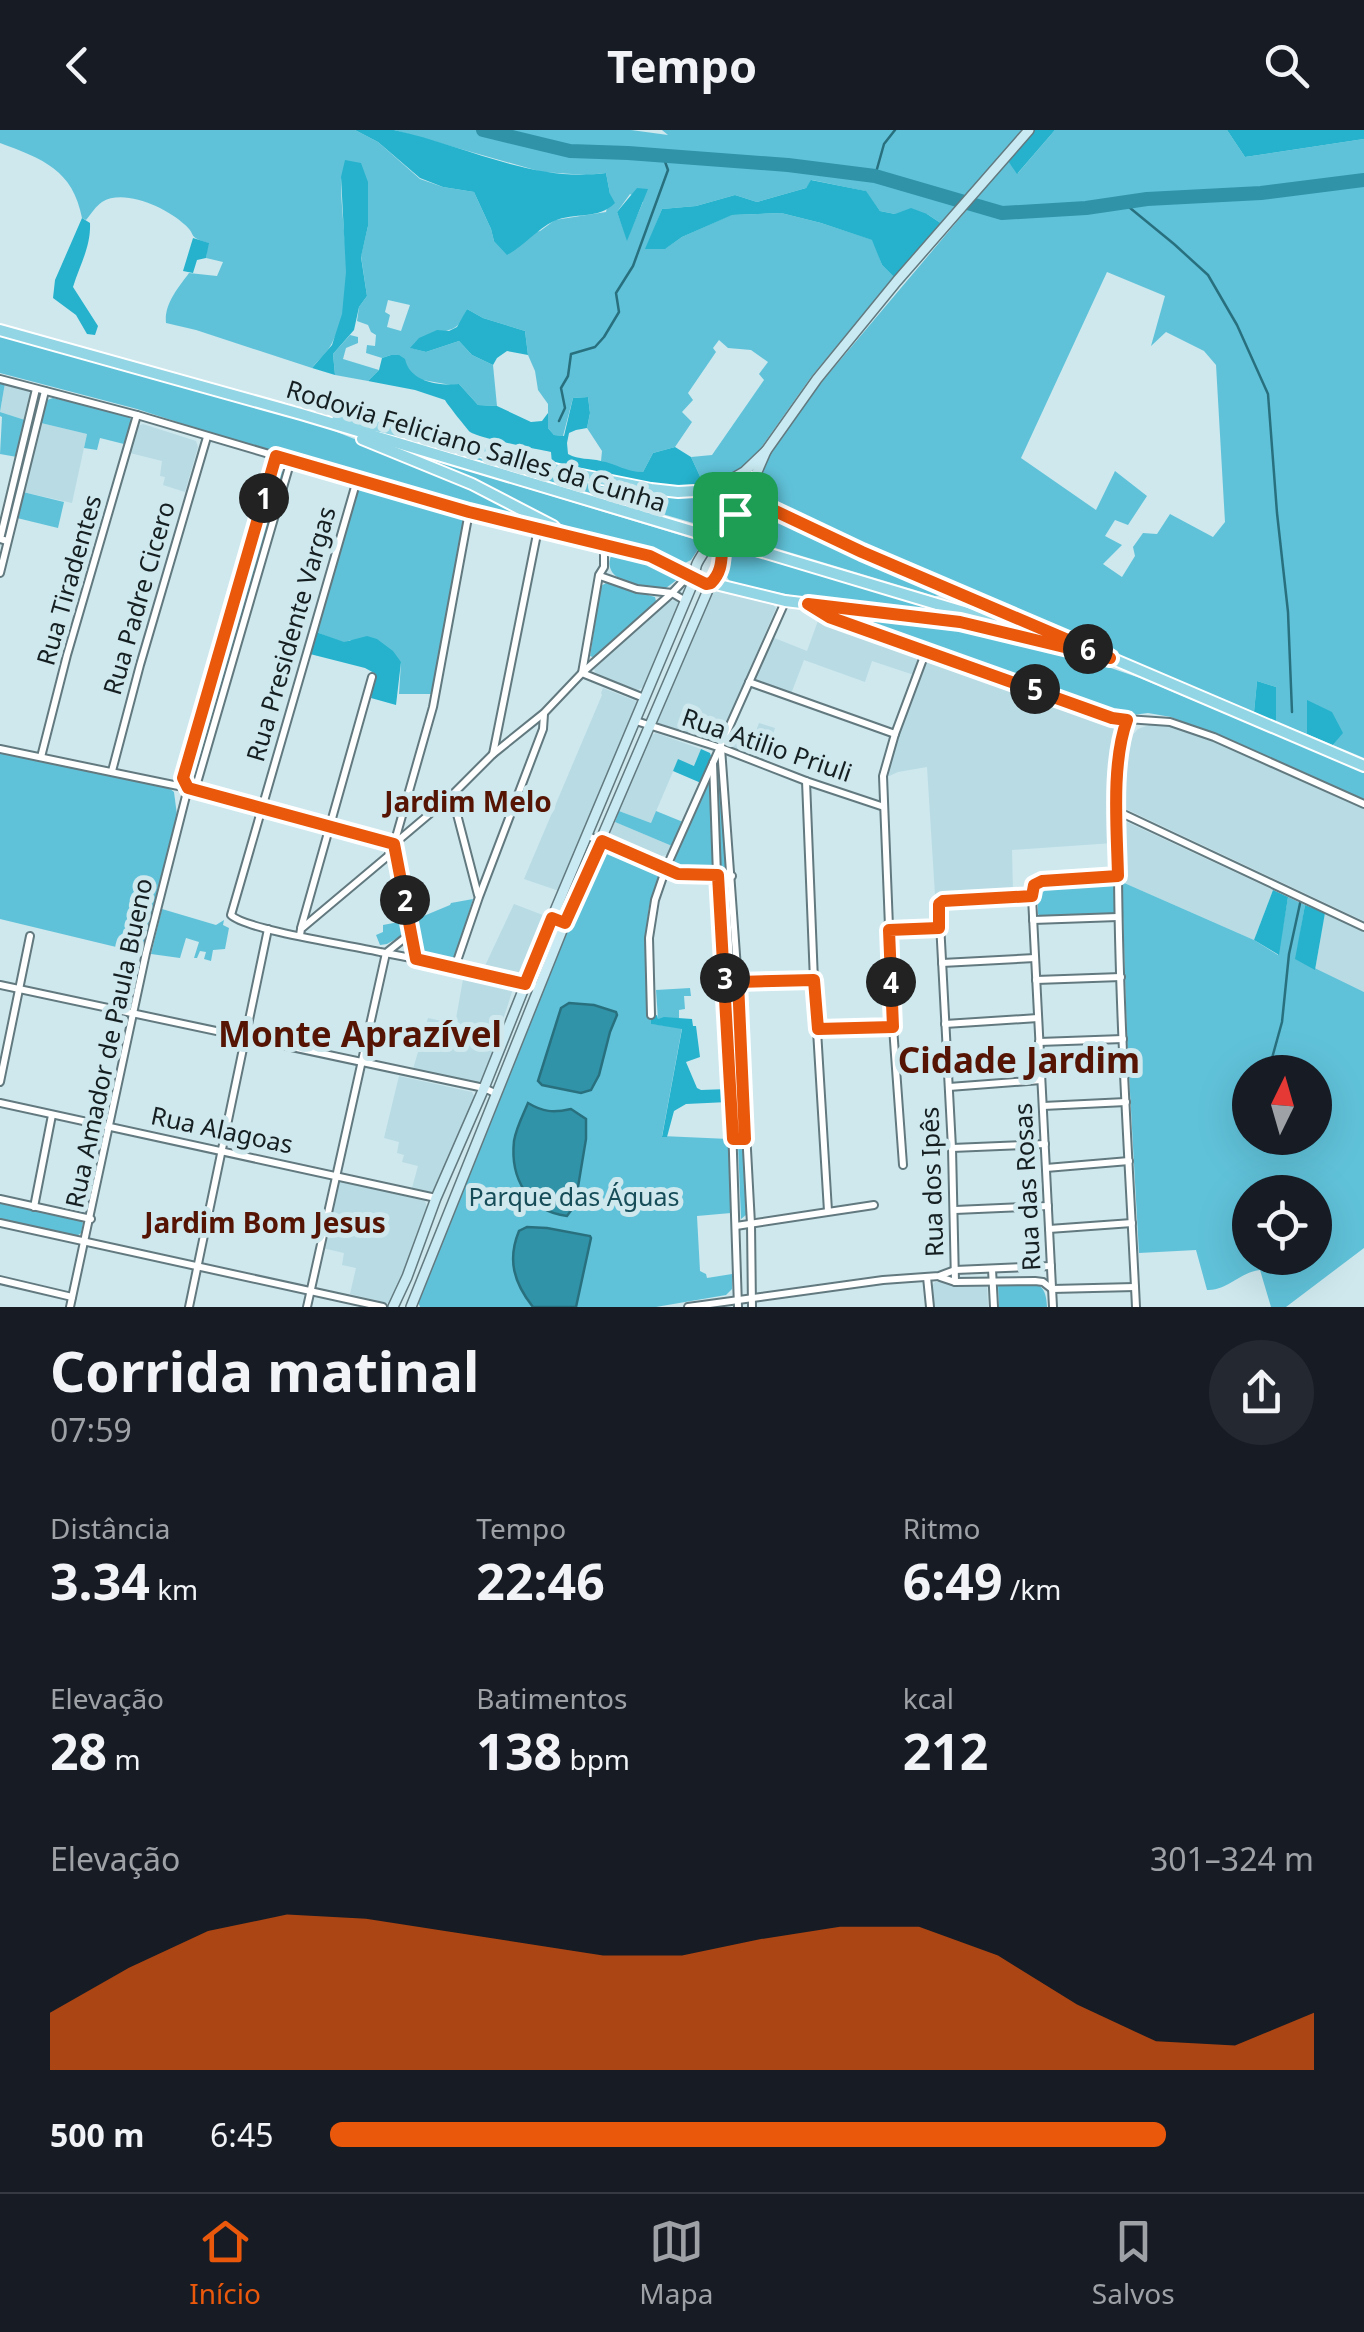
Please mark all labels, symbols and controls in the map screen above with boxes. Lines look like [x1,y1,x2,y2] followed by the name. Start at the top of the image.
[607,35,757,96] text: Tempo
[50,38,105,93] icon: back
[1259,38,1314,93] icon: search
[282,371,670,519] street label: Rodovia Feliciano Salles da Cunha
[693,472,778,557] pin
[239,473,289,523] pin: 1
[256,479,272,517] text: 1
[708,487,763,542] icon: arrive
[27,491,109,669] street label: Rua Tiradentes
[94,497,182,698] street label: Rua Padre Cicero
[237,502,343,765] street label: Rua Presidente Vargas
[1063,624,1113,674] pin: 6
[1080,630,1096,668] text: 6
[1010,664,1060,714] pin: 5
[1027,670,1043,708] text: 5
[678,699,857,789] street label: Rua Atilio Priuli
[381,782,552,820] district label: Jardim Melo
[56,875,160,1211] street label: Rua Amador de Paula Bueno
[380,875,430,925] pin: 2
[397,881,413,919] text: 2
[700,953,750,1003] pin: 3
[866,957,916,1007] pin: 4
[717,959,733,997] text: 3
[883,963,899,1001] text: 4
[218,1010,502,1057] district label: Monte Aprazível
[898,1036,1140,1083] district label: Cidade Jardim
[1232,1055,1332,1155] north arrow
[1232,1055,1332,1275] map controls
[148,1097,296,1161] street label: Rua Alagoas
[1005,1102,1047,1272] street label: Rua das Rosas
[911,1106,951,1258] street label: Rua dos Ipês
[1232,1175,1332,1275] button: locate
[468,1179,680,1213] park label: Parque das Águas
[141,1203,386,1241] district label: Jardim Bom Jesus
[50,1333,479,1408] text: Corrida matinal
[1209,1340,1314,1445] button: share
[50,1408,132,1451] text: 07:59
[50,1509,171,1547] text: Distância
[476,1509,566,1547] text: Tempo
[903,1509,981,1547] text: Ritmo
[50,1547,150,1615] text: 3.34
[476,1547,605,1615] text: 22:46
[903,1547,1003,1615] text: 6:49
[150,1570,198,1608] text: km
[1003,1570,1061,1608] text: /km
[50,1679,164,1717] text: Elevação
[476,1679,627,1717] text: Batimentos
[903,1679,954,1717] text: kcal
[50,1717,107,1785] text: 28
[476,1717,562,1785] text: 138
[903,1717,988,1785] text: 212
[107,1740,141,1778] text: m
[562,1740,630,1778] text: bpm
[50,1837,180,1880] text: Elevação
[1150,1837,1314,1880] text: 301–324 m
[50,2113,144,2156] text: 500 m
[210,2113,274,2156] text: 6:45
[189,2214,261,2312] tab: Início
[639,2214,713,2312] tab: Mapa
[1092,2214,1175,2312] tab: Salvos

